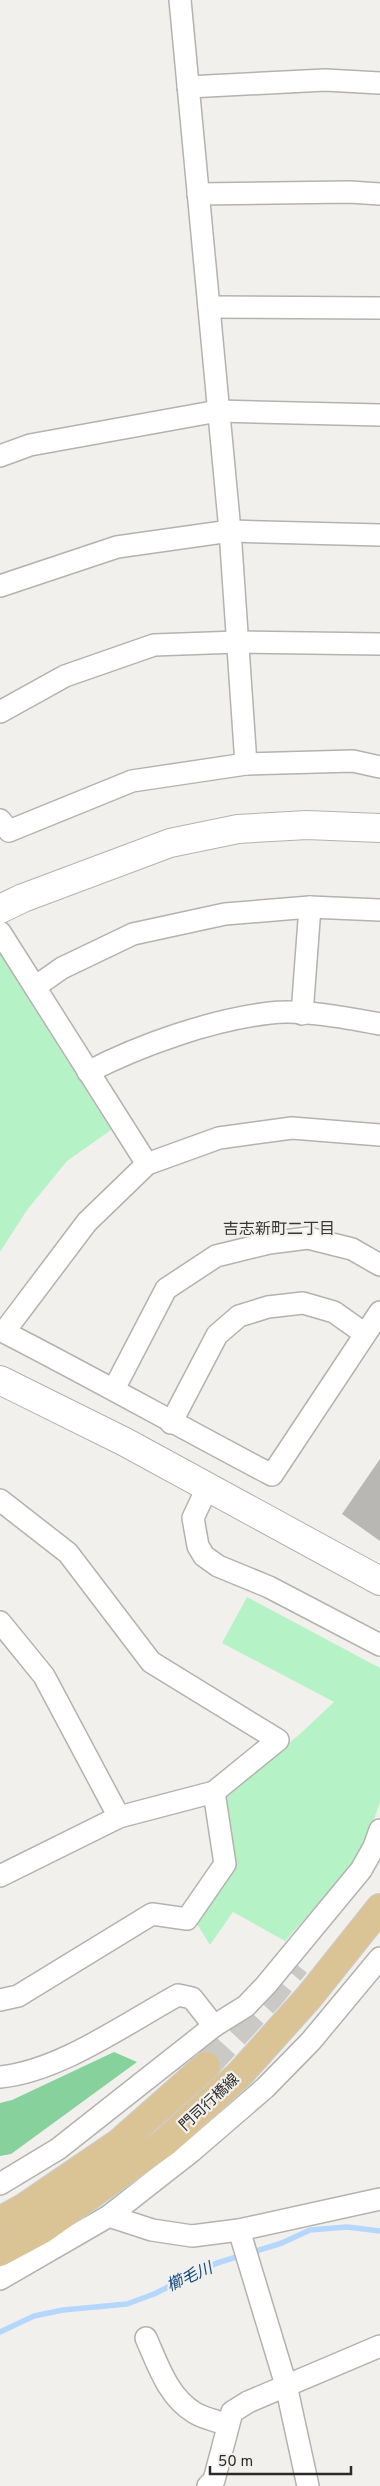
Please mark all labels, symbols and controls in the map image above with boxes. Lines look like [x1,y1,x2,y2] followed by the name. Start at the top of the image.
[223,1220,335,1240] district label: 吉志新町二丁目
[176,2071,244,2136] street label: 門司行橋線
[164,2258,218,2297] water label: 櫛毛川
[210,2444,351,2476] scale bar
[218,2453,253,2472] text: 50 m

